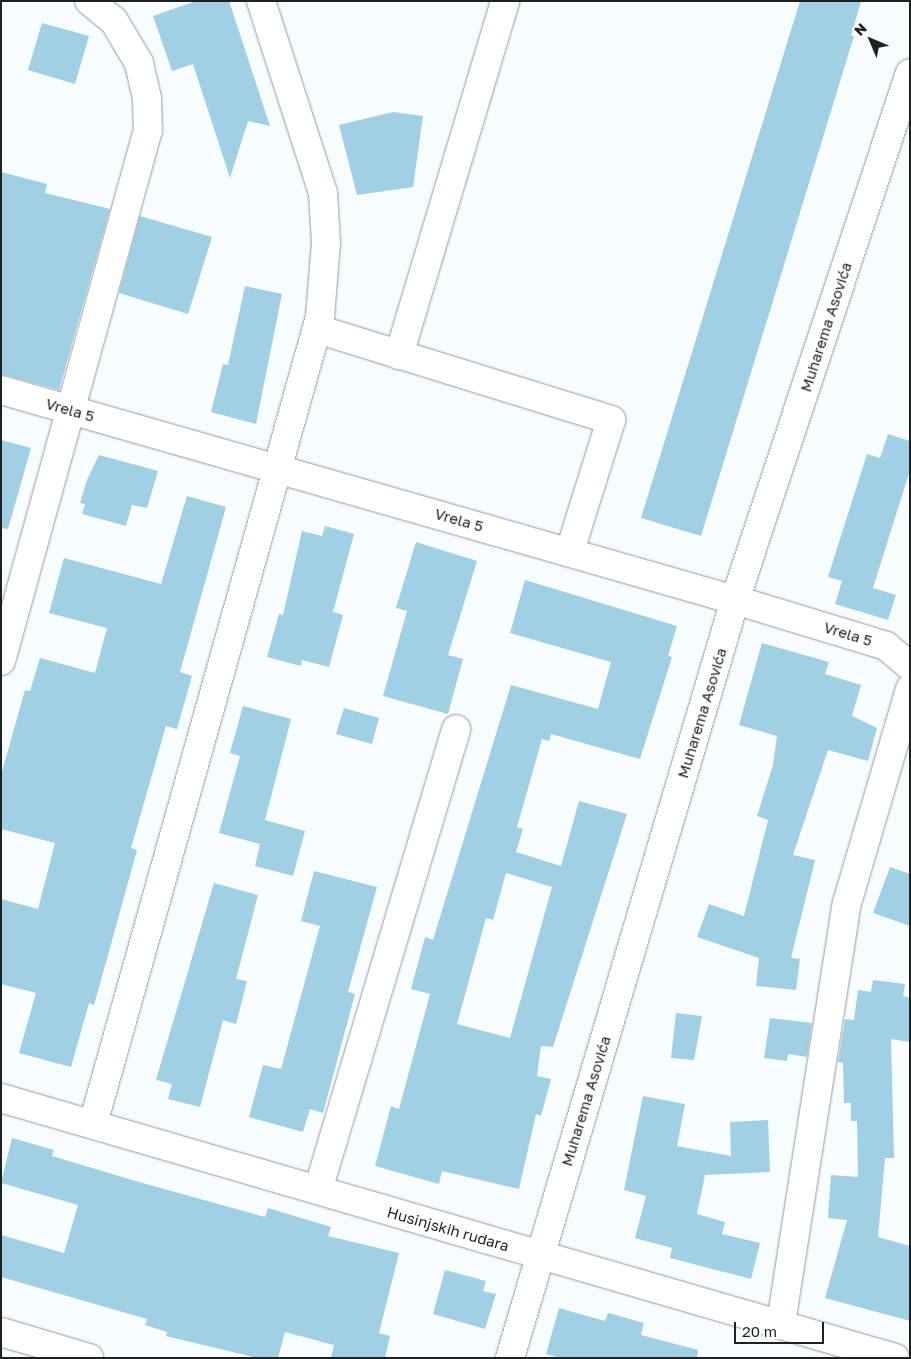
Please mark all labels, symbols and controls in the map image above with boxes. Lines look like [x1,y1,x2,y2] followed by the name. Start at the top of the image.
[846,15,896,65] north arrow
[850,19,870,39] text: N
[797,260,855,394] street label: Muharema Asovića
[44,395,96,425] street label: Vrela 5
[433,505,485,535] street label: Vrela 5
[822,618,874,650] street label: Vrela 5
[674,646,730,780] street label: Muharema Asovića
[558,1034,614,1168] street label: Muharema Asovića
[385,1203,511,1255] street label: Husinjskih rudara
[736,1312,826,1344] scale bar
[742,1322,777,1340] text: 20 m

